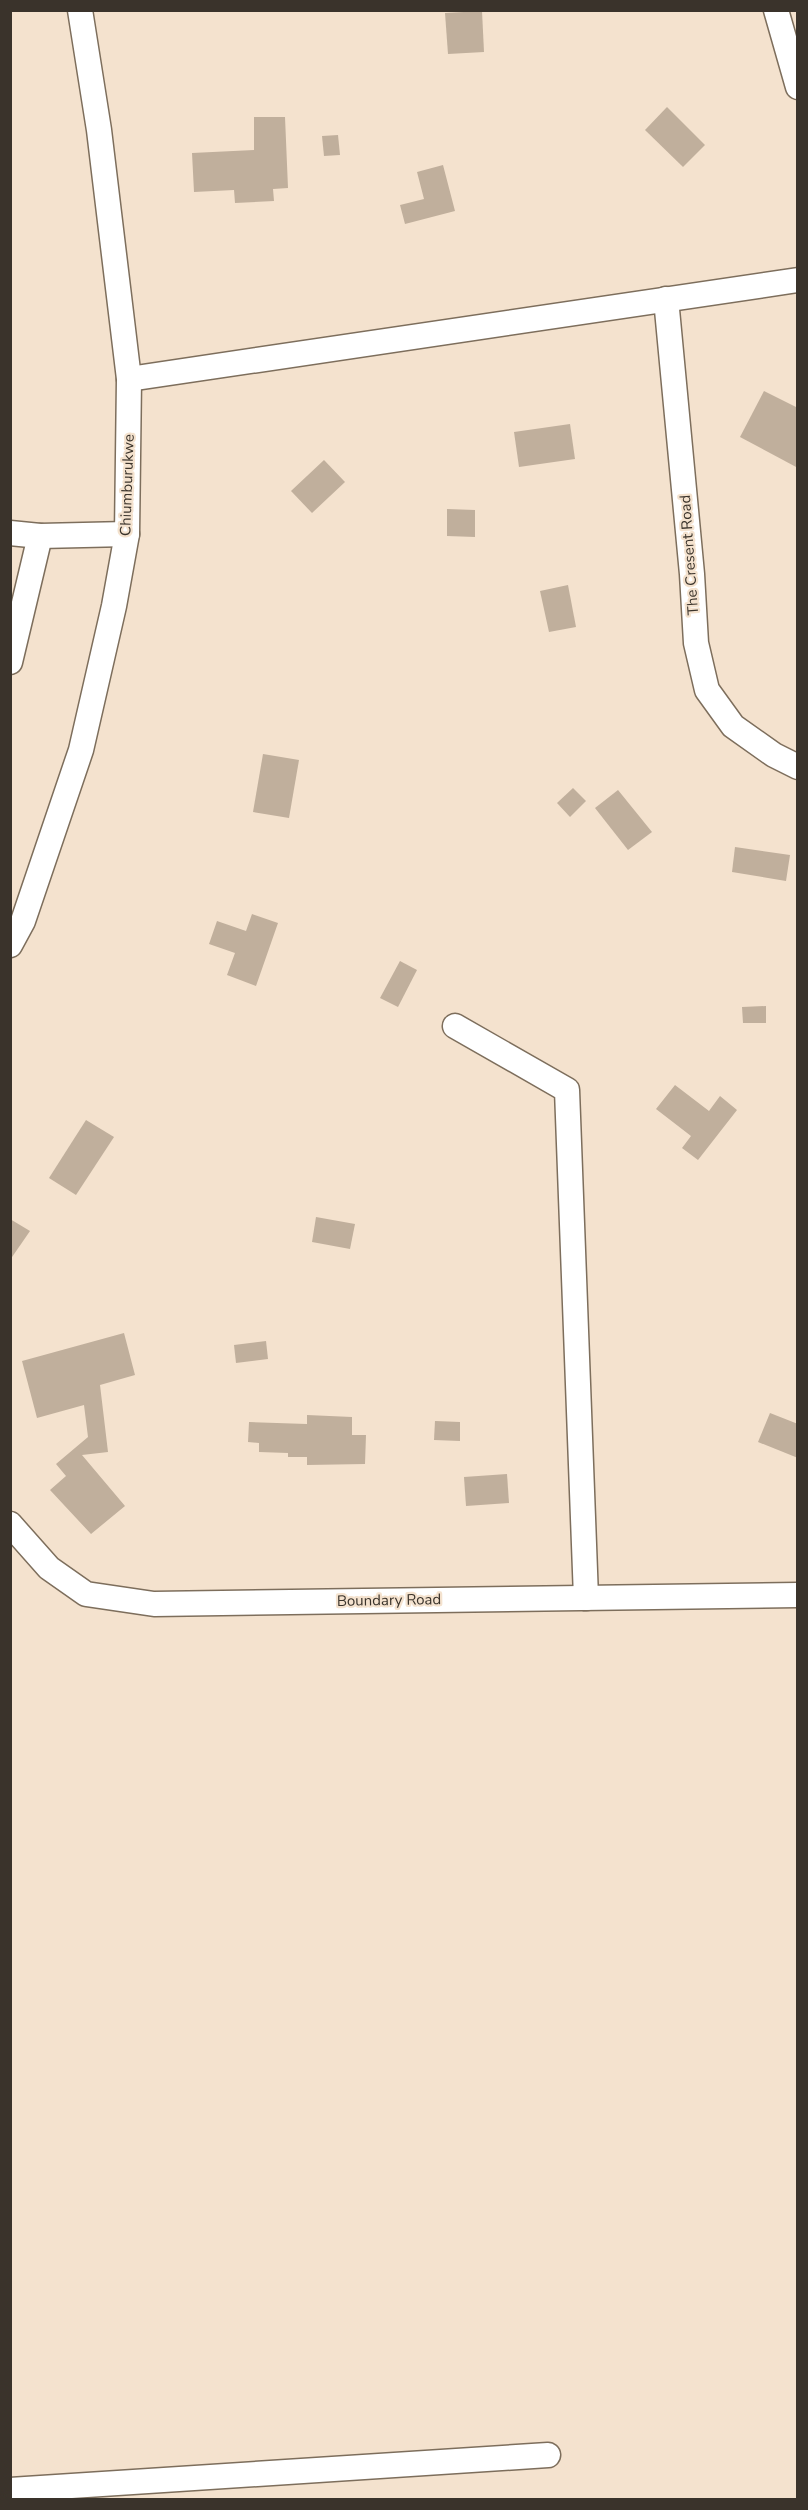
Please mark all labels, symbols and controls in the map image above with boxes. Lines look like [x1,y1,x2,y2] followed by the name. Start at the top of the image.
[115,434,139,536] street label: Chiumburukwe
[675,494,703,616] street label: The Cresent Road
[337,1589,441,1611] street label: Boundary Road

